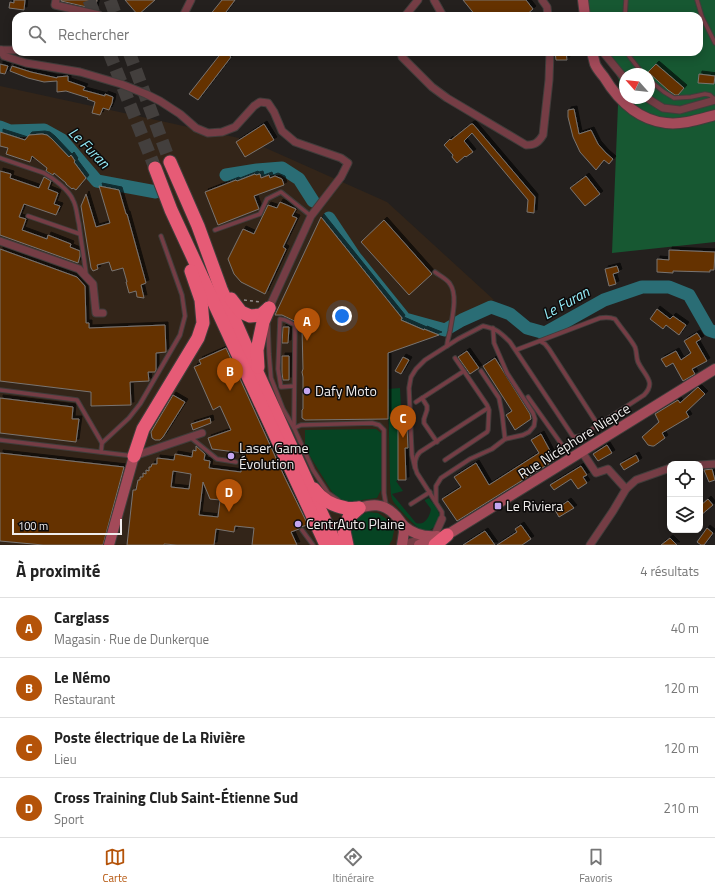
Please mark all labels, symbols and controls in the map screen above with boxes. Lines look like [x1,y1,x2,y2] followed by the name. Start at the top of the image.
[12,12,703,56] search box
[26,23,48,45] icon: search
[58,23,129,46] text: Rechercher
[619,68,655,104] north arrow
[63,122,116,174] water label: Le Furan
[538,280,594,325] water label: Le Furan
[332,306,352,326] your location
[294,308,320,341] pin: A
[217,358,243,391] pin: B
[315,380,377,401] place label: Dafy Moto
[302,386,312,396] marker: Dafy Moto
[513,397,634,484] street label: Rue Nicéphore Niepce
[390,405,416,438] pin: C
[239,437,309,474] place label: Laser Game Évolution
[226,451,236,461] marker: Laser Game Évolution
[667,461,703,533] map controls
[667,461,703,497] button: locate
[216,479,242,512] pin: D
[506,495,563,516] place label: Le Riviera
[667,497,703,533] button: layers
[493,501,503,511] marker: Le Riviera
[306,513,405,534] place label: CentrAuto Plaine
[12,517,122,536] scale bar
[18,518,48,534] text: 100 m
[293,519,303,529] marker: CentrAuto Plaine
[16,558,100,584] text: À proximité
[640,561,699,581] text: 4 résultats
[54,606,109,629] text: Carglass
[25,618,33,638] text: A
[671,618,699,638] text: 40 m
[54,629,209,649] text: Magasin · Rue de Dunkerque
[54,666,111,689] text: Le Némo
[25,678,33,698] text: B
[663,678,699,698] text: 120 m
[54,689,115,709] text: Restaurant
[54,726,245,749] text: Poste électrique de La Rivière
[25,738,33,758] text: C
[663,738,699,758] text: 120 m
[54,749,77,769] text: Lieu
[54,786,298,809] text: Cross Training Club Saint-Étienne Sud
[25,798,33,818] text: D
[663,798,699,818] text: 210 m
[54,809,84,829] text: Sport
[103,846,127,886] tab: Carte
[333,846,374,886] tab: Itinéraire
[579,846,612,886] tab: Favoris

